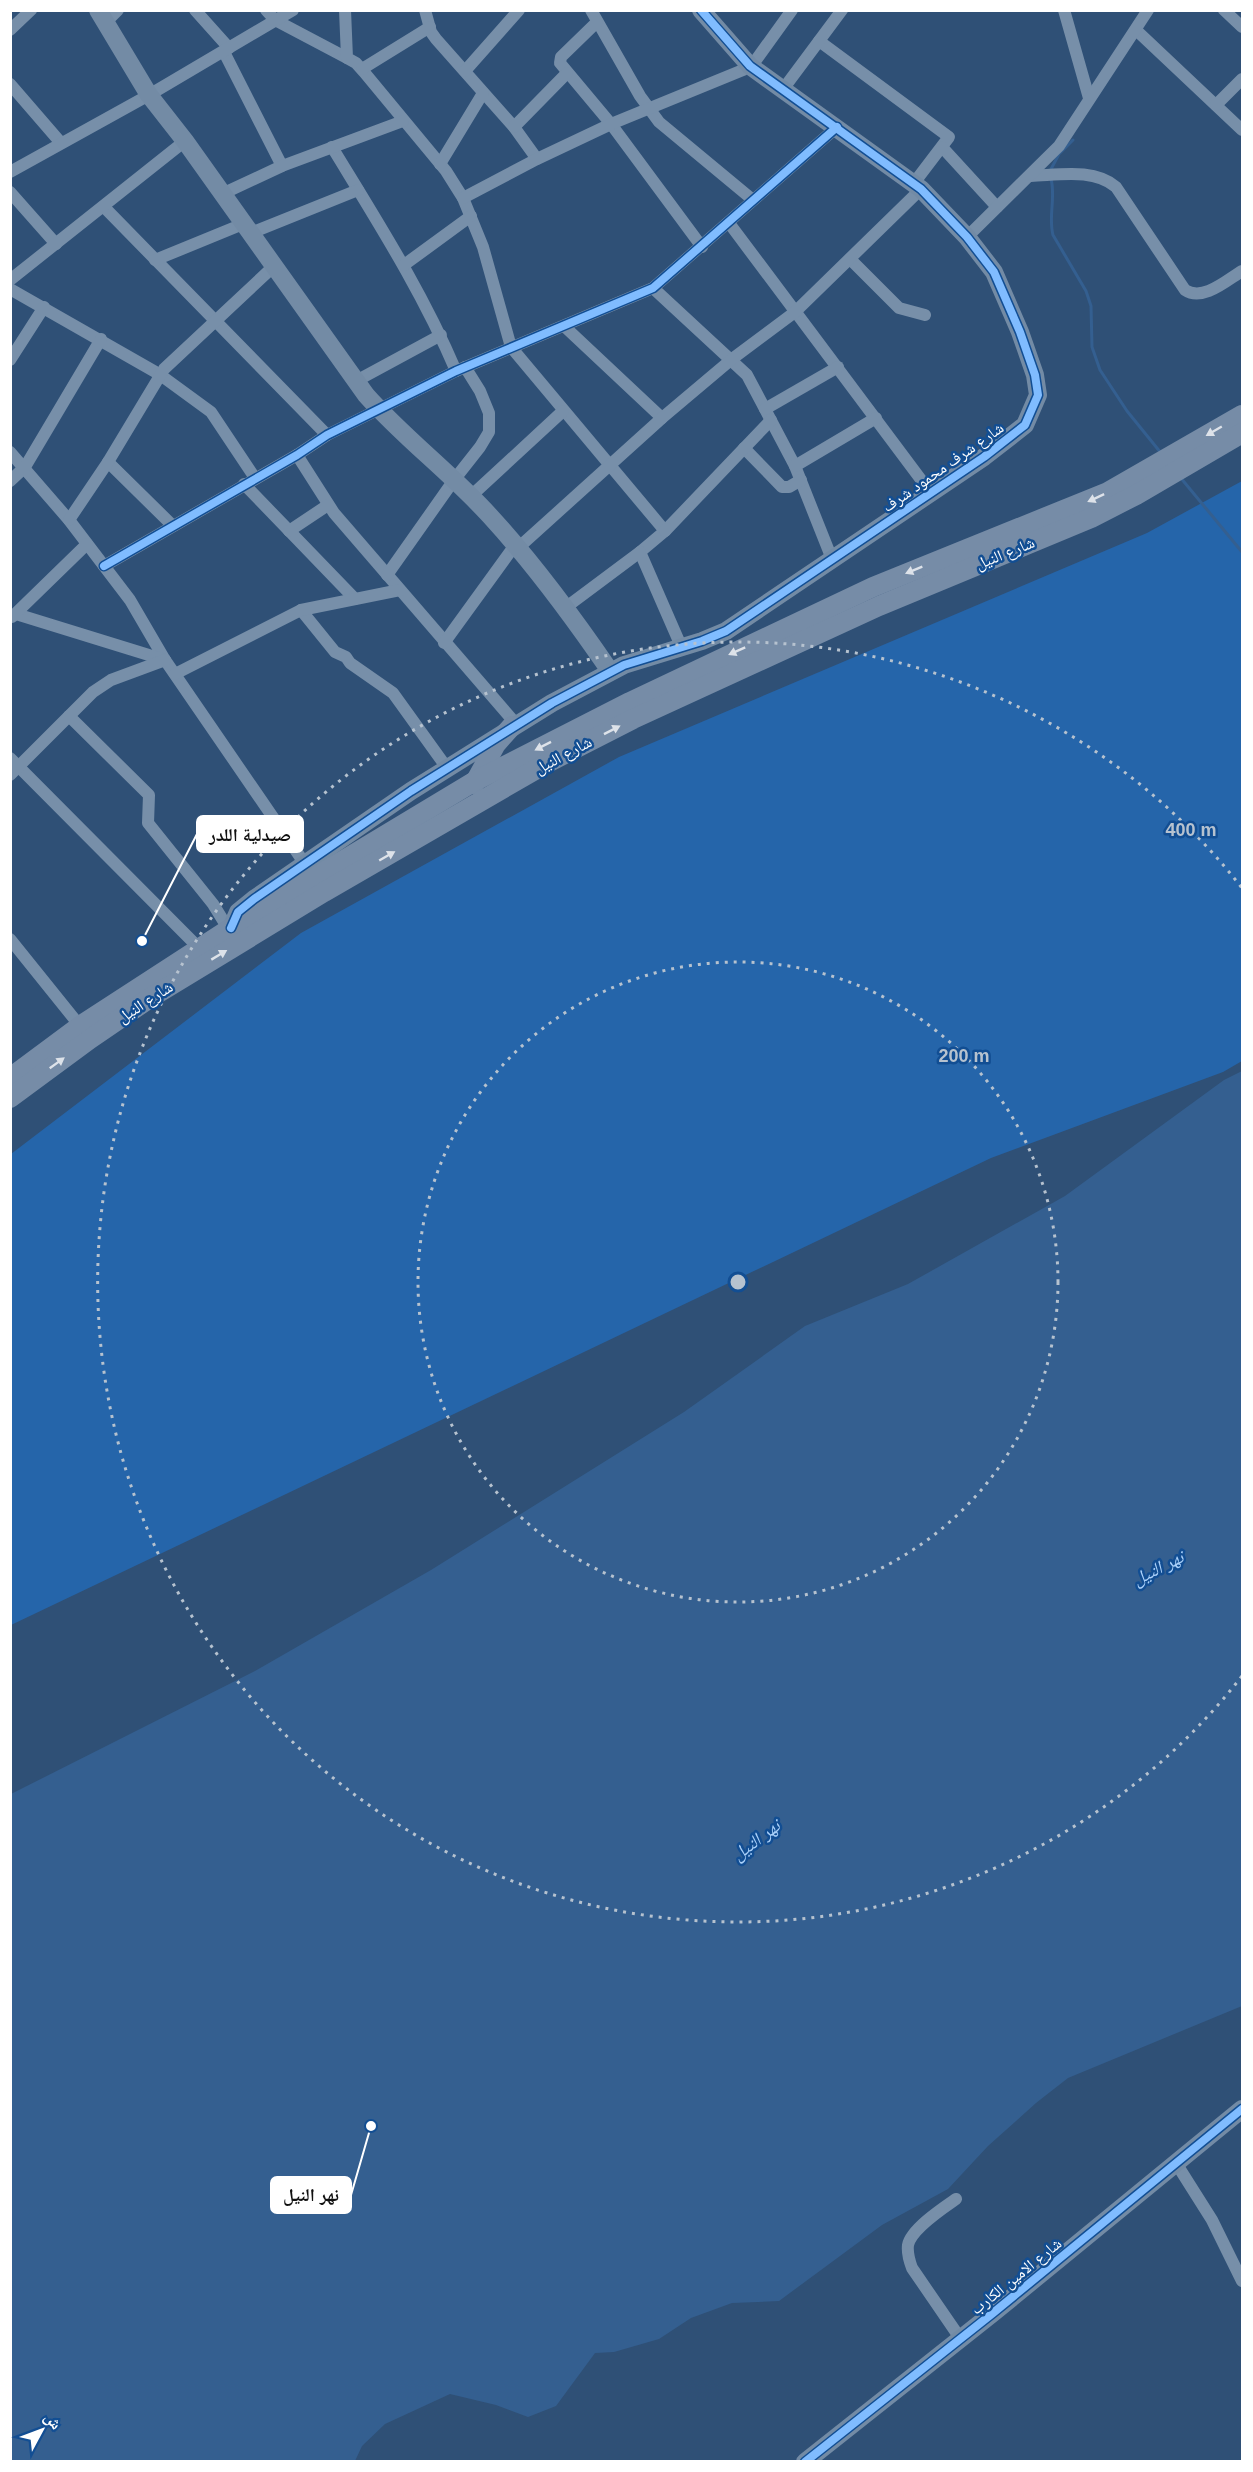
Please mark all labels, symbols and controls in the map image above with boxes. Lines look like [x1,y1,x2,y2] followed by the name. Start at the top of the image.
[879,419,1008,517] street label: شارع شرف محمود شرف
[1205,426,1222,436] one-way arrow
[1087,493,1104,502] one-way arrow
[973,534,1038,574] street label: شارع النيل
[905,565,923,575] one-way arrow
[728,646,746,656] one-way arrow
[603,725,621,735] one-way arrow
[532,733,595,779] street label: شارع النيل
[534,740,552,750] one-way arrow
[197,816,303,852] callout: صيدلية اللدر
[1165,820,1217,840] text: 400 m
[208,825,291,845] text: صيدلية اللدر
[379,850,395,861] one-way arrow
[211,950,227,961] one-way arrow
[114,978,177,1028] street label: شارع النيل
[938,1046,990,1066] text: 200 m
[49,1057,65,1069] one-way arrow
[728,1272,748,1292] centre of rings
[1129,1545,1190,1590] water label: نهر النيل
[728,1814,787,1865] water label: نهر النيل
[271,2177,351,2213] callout: نهر النيل
[283,2185,339,2206] text: نهر النيل
[968,2234,1066,2319] street label: شارع الامين الكارب
[12,2400,72,2460] north arrow
[40,2409,65,2433] text: ش

